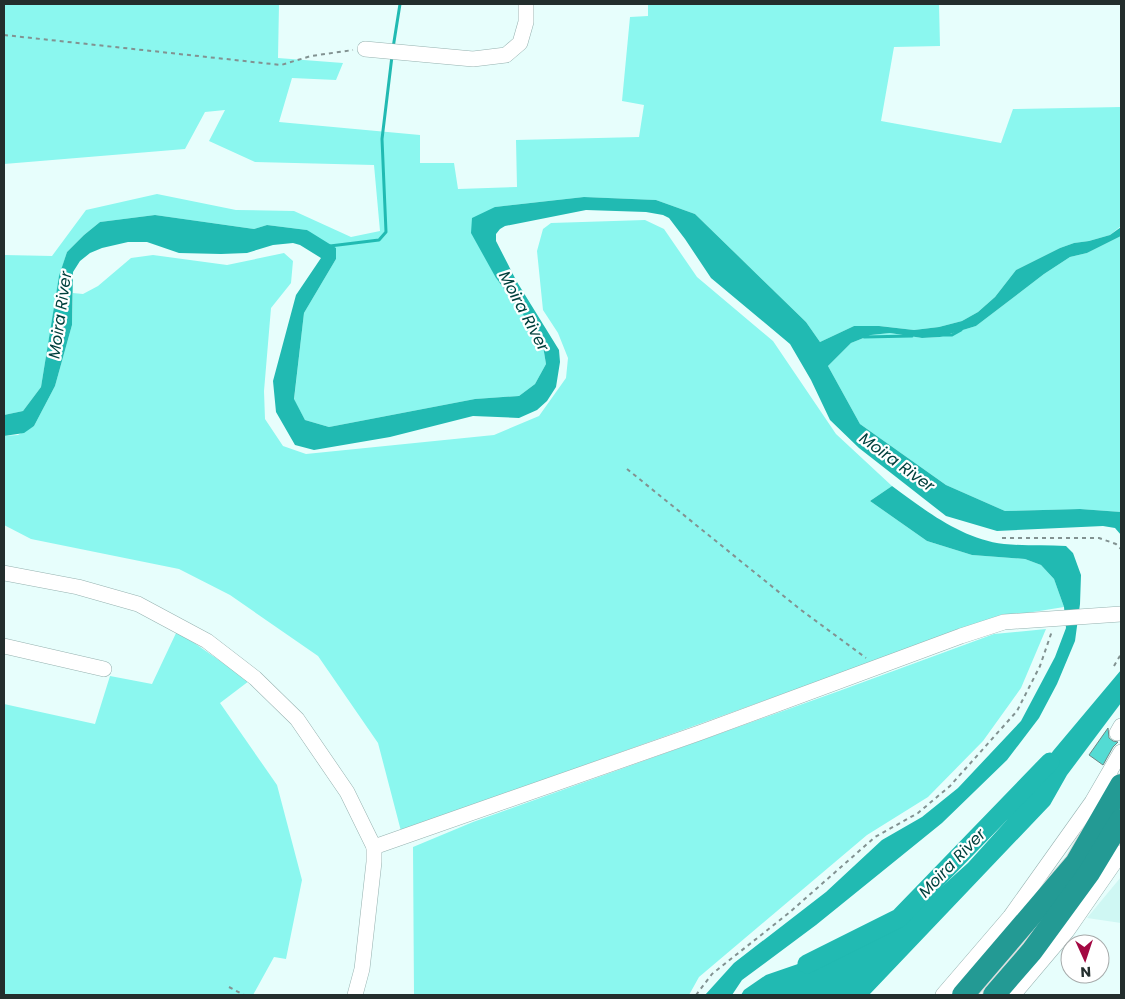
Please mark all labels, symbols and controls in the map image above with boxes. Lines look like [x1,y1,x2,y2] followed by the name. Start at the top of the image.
[493,267,555,356] water label: Moira River
[42,269,78,360] water label: Moira River
[855,427,940,498] water label: Moira River
[913,823,992,903] water label: Moira River
[1060,934,1110,984] north arrow
[1080,962,1091,982] text: N

